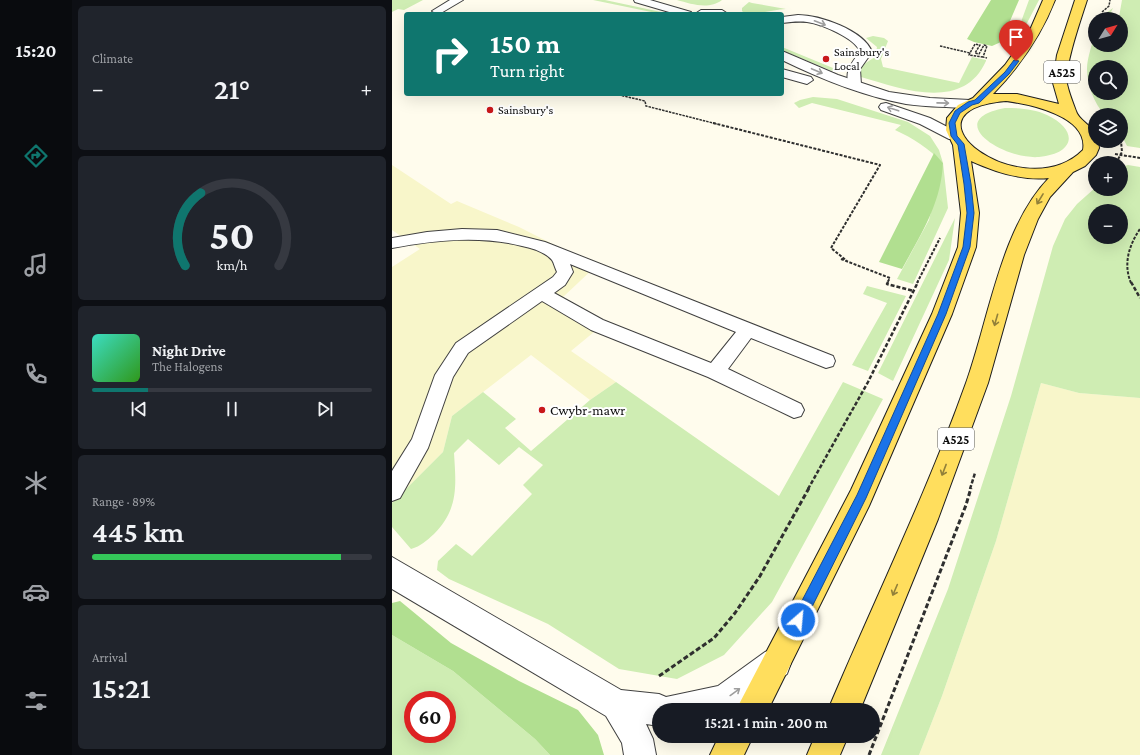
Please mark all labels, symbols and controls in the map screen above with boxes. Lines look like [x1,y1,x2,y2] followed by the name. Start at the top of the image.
[1088,12,1128,52] north arrow
[1088,12,1128,244] map controls
[814,20,826,28] one-way arrow
[999,20,1033,61] pin
[1005,26,1027,48] icon: arrive
[424,28,476,80] icon: right
[490,28,560,59] text: 150 m
[16,41,56,61] text: 15:20
[834,45,889,73] place label: Sainsbury's Local
[92,51,133,66] text: Climate
[821,54,831,64] marker: Sainsbury's Local
[1088,60,1128,100] button: search
[490,61,564,81] text: Turn right
[1044,61,1080,83] road number: A525
[811,68,823,75] one-way arrow
[214,72,250,105] text: 21°
[92,76,104,101] text: −
[360,76,372,101] text: +
[936,99,949,107] one-way arrow
[498,103,553,117] place label: Sainsbury's
[485,105,495,115] marker: Sainsbury's
[887,105,900,112] one-way arrow
[1088,108,1128,148] button: layers
[22,142,50,170] icon: directions
[1088,156,1128,196] button: +
[1036,193,1044,205] one-way arrow
[1088,204,1128,244] button: −
[209,211,255,257] text: 50
[22,251,50,279] icon: music
[217,256,248,272] text: km/h
[992,314,999,327] one-way arrow
[152,343,226,359] text: Night Drive
[152,359,223,374] text: The Halogens
[22,360,50,388] icon: phone
[128,398,150,420] icon: previous
[221,398,243,420] icon: pause
[314,398,336,420] icon: next
[550,402,625,418] place label: Cwybr-mawr
[537,405,547,415] marker: Cwybr-mawr
[938,428,974,450] road number: A525
[940,463,948,475] one-way arrow
[22,469,50,497] icon: climate
[92,494,155,509] text: Range · 89%
[92,515,184,548] text: 445 km
[22,578,50,606] icon: car
[891,584,898,596] one-way arrow
[777,599,819,641] position arrow
[92,650,127,665] text: Arrival
[92,671,151,704] text: 15:21
[22,687,50,715] icon: filters
[729,688,740,696] one-way arrow
[404,691,456,743] speed limit sign: 60
[705,715,827,731] text: 15:21 · 1 min · 200 m

